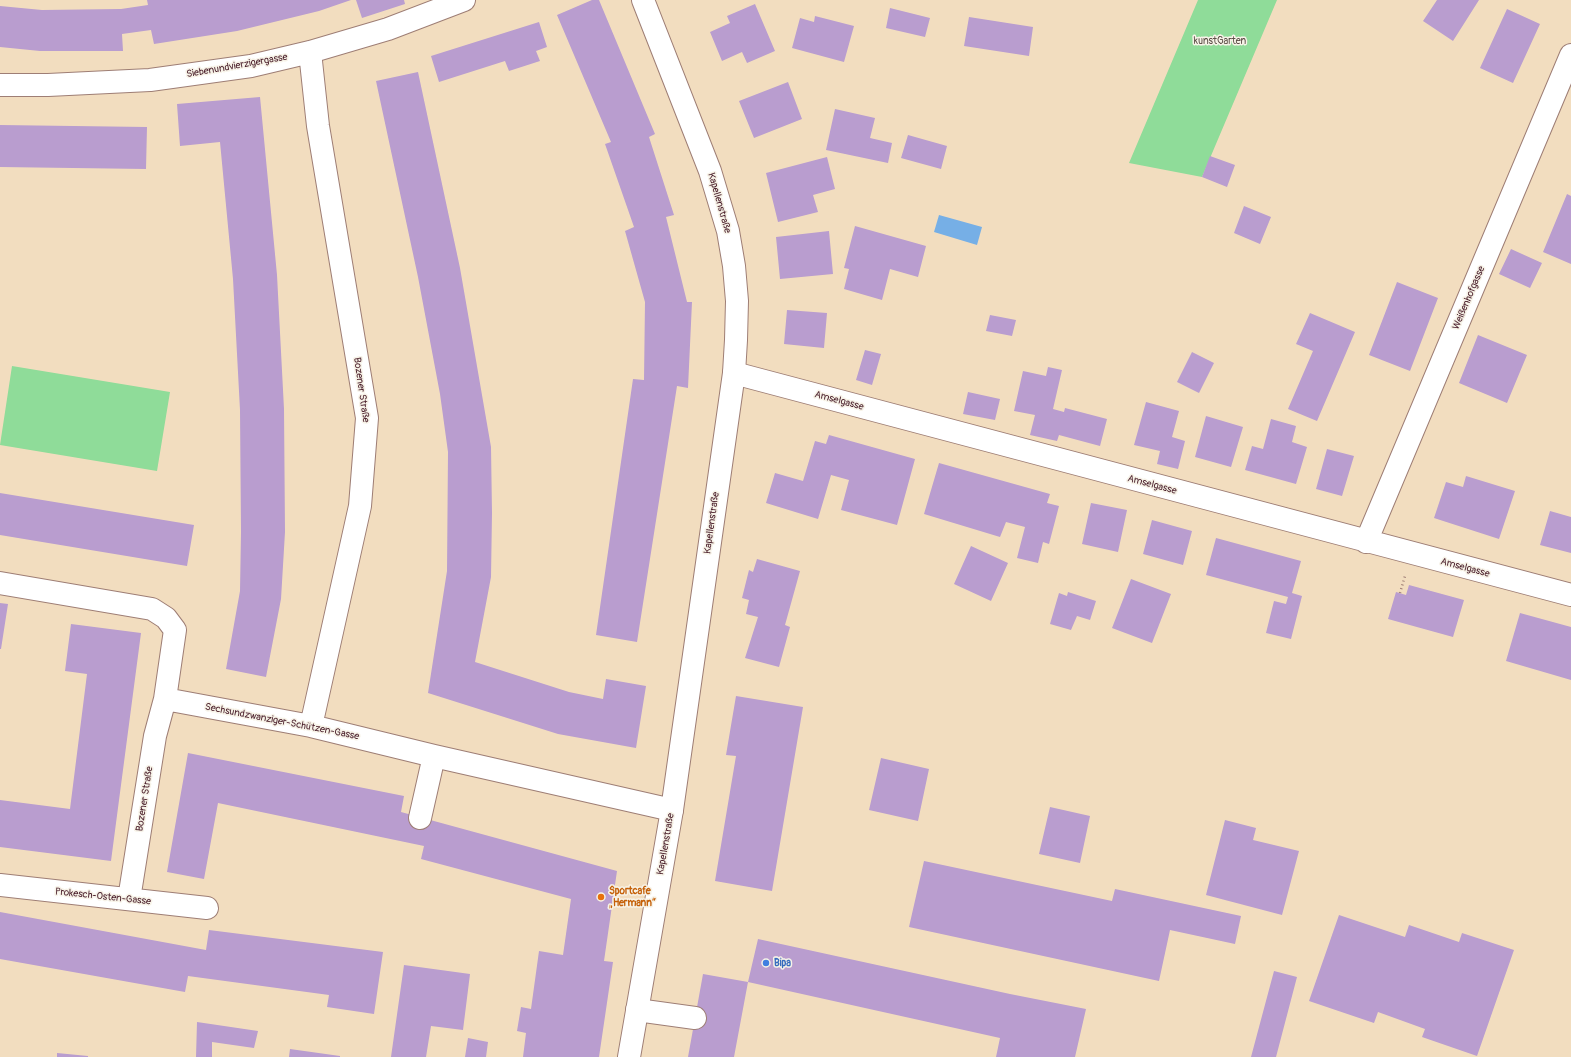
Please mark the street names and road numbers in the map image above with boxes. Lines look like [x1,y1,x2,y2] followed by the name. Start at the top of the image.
[186,51,288,81] street label: Siebenundvierzigergasse
[705,171,733,235] street label: Kapellenstraße
[1450,264,1488,332] street label: Weißenhofgasse
[350,357,372,423] street label: Bozener Straße
[813,389,865,413] street label: Amselgasse
[1126,473,1178,497] street label: Amselgasse
[702,491,722,555] street label: Kapellenstraße
[1439,556,1491,580] street label: Amselgasse
[204,701,360,743] street label: Sechsundzwanziger-Schützen-Gasse
[134,766,156,832] street label: Bozener Straße
[655,812,677,876] street label: Kapellenstraße
[54,886,152,908] street label: Prokesch-Osten-Gasse

